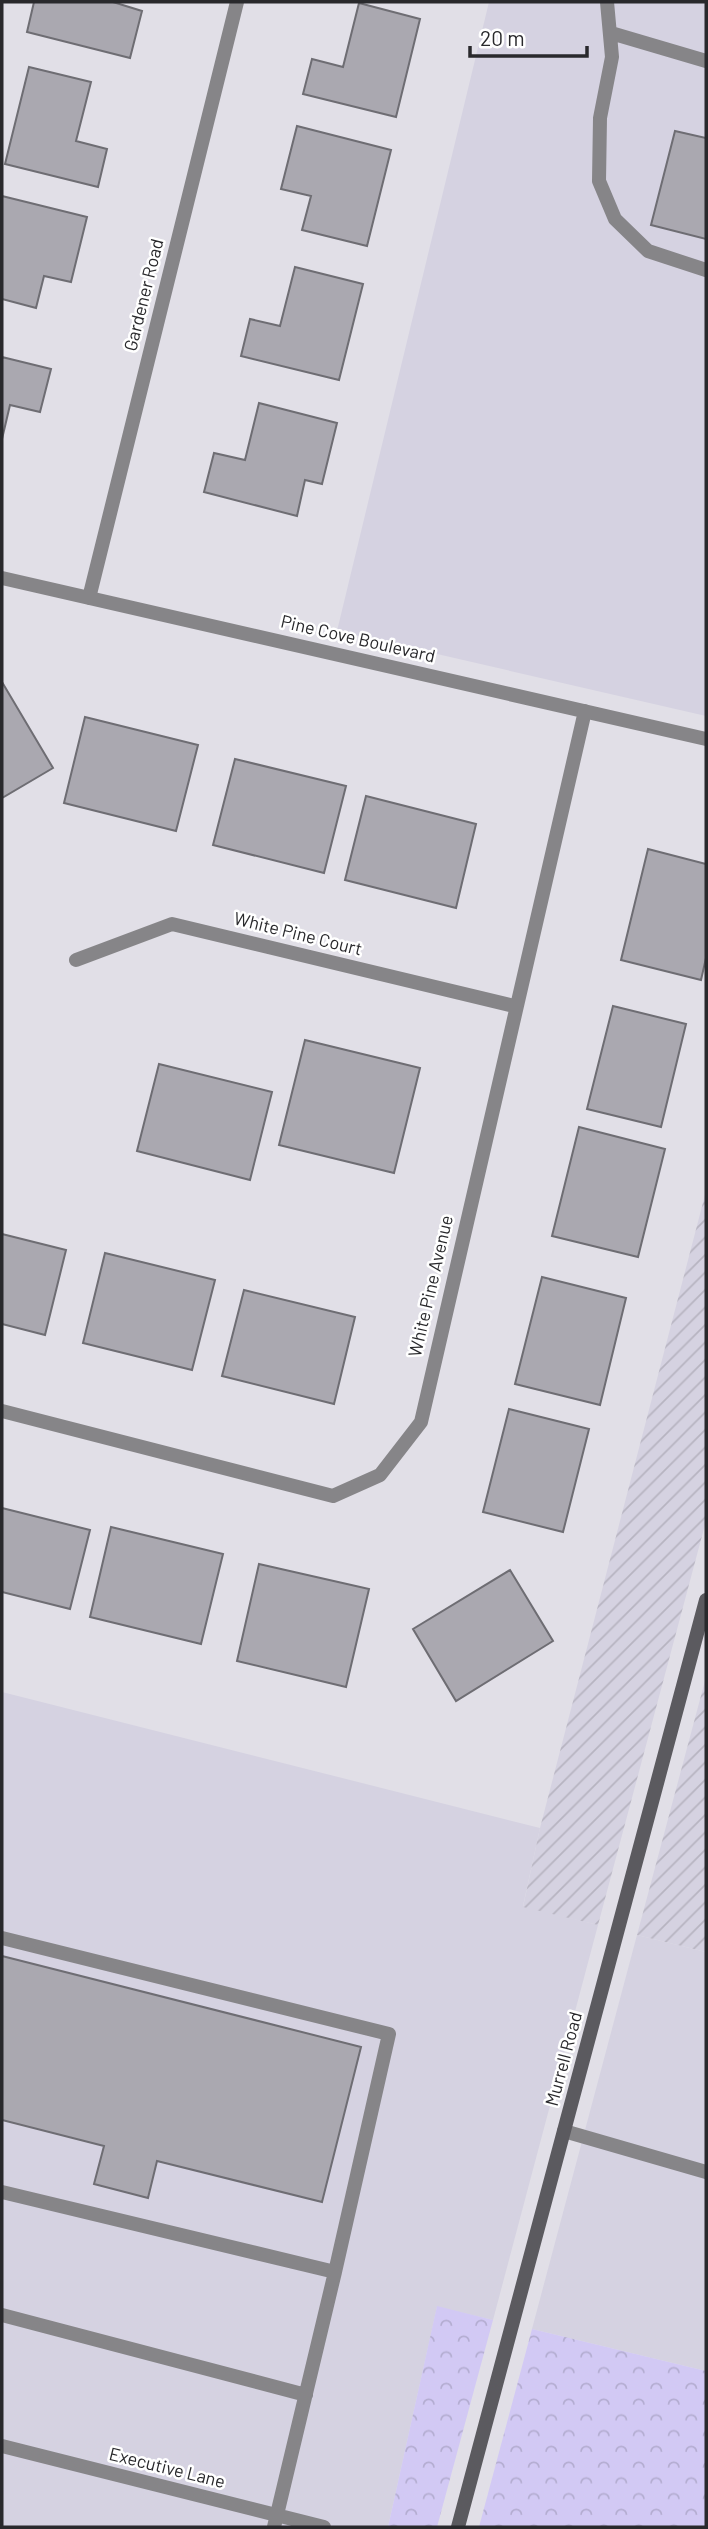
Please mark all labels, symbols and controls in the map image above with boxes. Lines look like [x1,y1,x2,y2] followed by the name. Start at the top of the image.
[470,14,587,58] scale bar
[480,25,525,50] text: 20 m
[118,236,168,353] street label: Gardener Road
[279,610,438,667] street label: Pine Cove Boulevard
[232,906,365,960] street label: White Pine Court
[403,1213,457,1359] street label: White Pine Avenue
[540,2009,586,2108] street label: Murrell Road
[107,2442,228,2492] street label: Executive Lane

